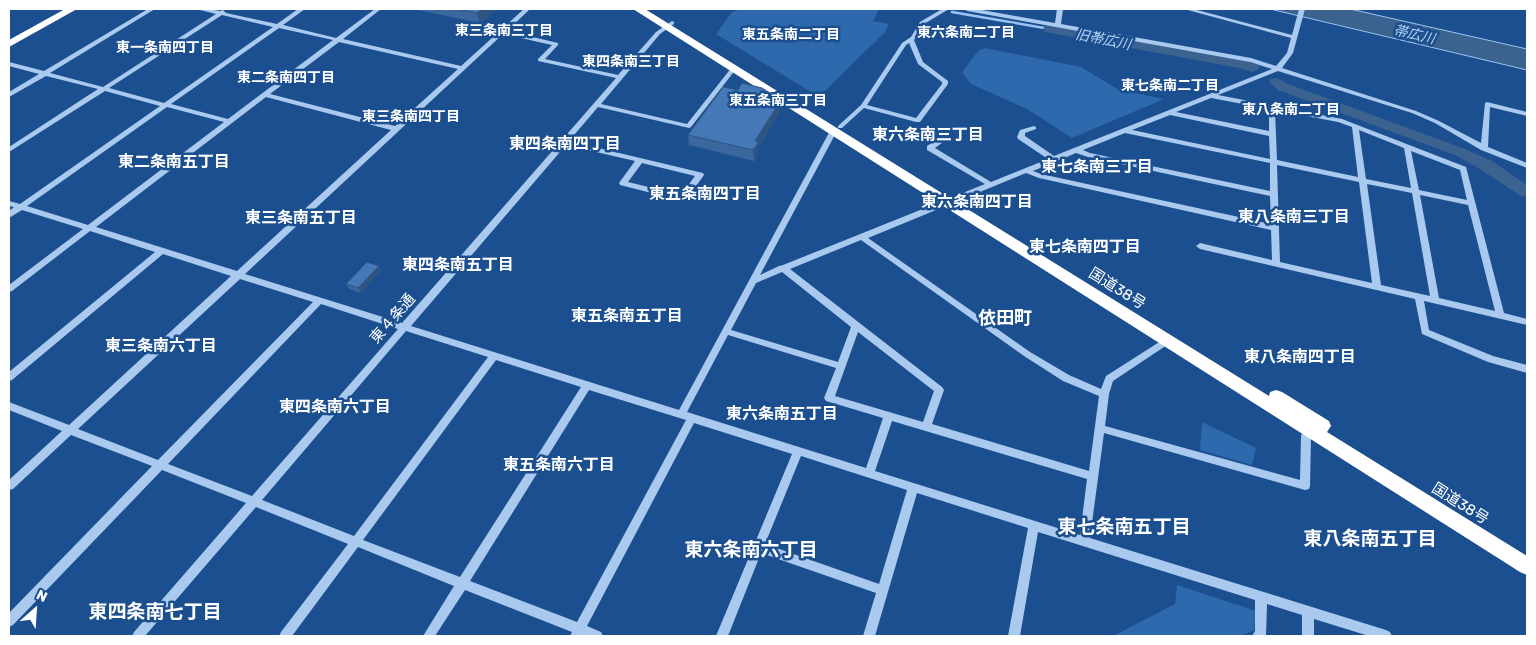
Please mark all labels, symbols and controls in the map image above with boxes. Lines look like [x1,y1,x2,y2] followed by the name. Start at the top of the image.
[1392,22,1436,48] water label: 帯広川
[455,23,553,39] district label: 東三条南三丁目
[917,25,1015,41] district label: 東六条南二丁目
[1074,26,1132,54] water label: 旧帯広川
[742,27,840,43] district label: 東五条南二丁目
[116,40,214,56] district label: 東一条南四丁目
[582,54,680,70] district label: 東四条南三丁目
[237,70,335,86] district label: 東二条南四丁目
[1121,78,1219,94] district label: 東七条南二丁目
[729,93,827,109] district label: 東五条南三丁目
[1242,102,1340,118] district label: 東八条南二丁目
[362,109,460,125] district label: 東三条南四丁目
[872,125,984,145] district label: 東六条南三丁目
[509,134,621,154] district label: 東四条南四丁目
[118,152,230,172] district label: 東二条南五丁目
[1041,157,1153,177] district label: 東七条南三丁目
[649,184,761,204] district label: 東五条南四丁目
[921,192,1033,212] district label: 東六条南四丁目
[1238,207,1350,227] district label: 東八条南三丁目
[245,208,357,228] district label: 東三条南五丁目
[1029,237,1141,257] district label: 東七条南四丁目
[402,255,514,275] district label: 東四条南五丁目
[1085,265,1149,313] street label: 国道38号
[367,290,419,348] street label: 東４条通
[571,306,683,326] district label: 東五条南五丁目
[978,308,1032,330] district label: 依田町
[105,336,217,356] district label: 東三条南六丁目
[1244,347,1356,367] district label: 東八条南四丁目
[279,397,391,417] district label: 東四条南六丁目
[726,404,838,424] district label: 東六条南五丁目
[503,455,615,475] district label: 東五条南六丁目
[1428,480,1492,528] street label: 国道38号
[1058,517,1190,539] district label: 東七条南五丁目
[1304,529,1436,551] district label: 東八条南五丁目
[685,540,817,562] district label: 東六条南六丁目
[10,585,60,635] north arrow
[34,586,50,606] text: N
[89,602,221,624] district label: 東四条南七丁目

